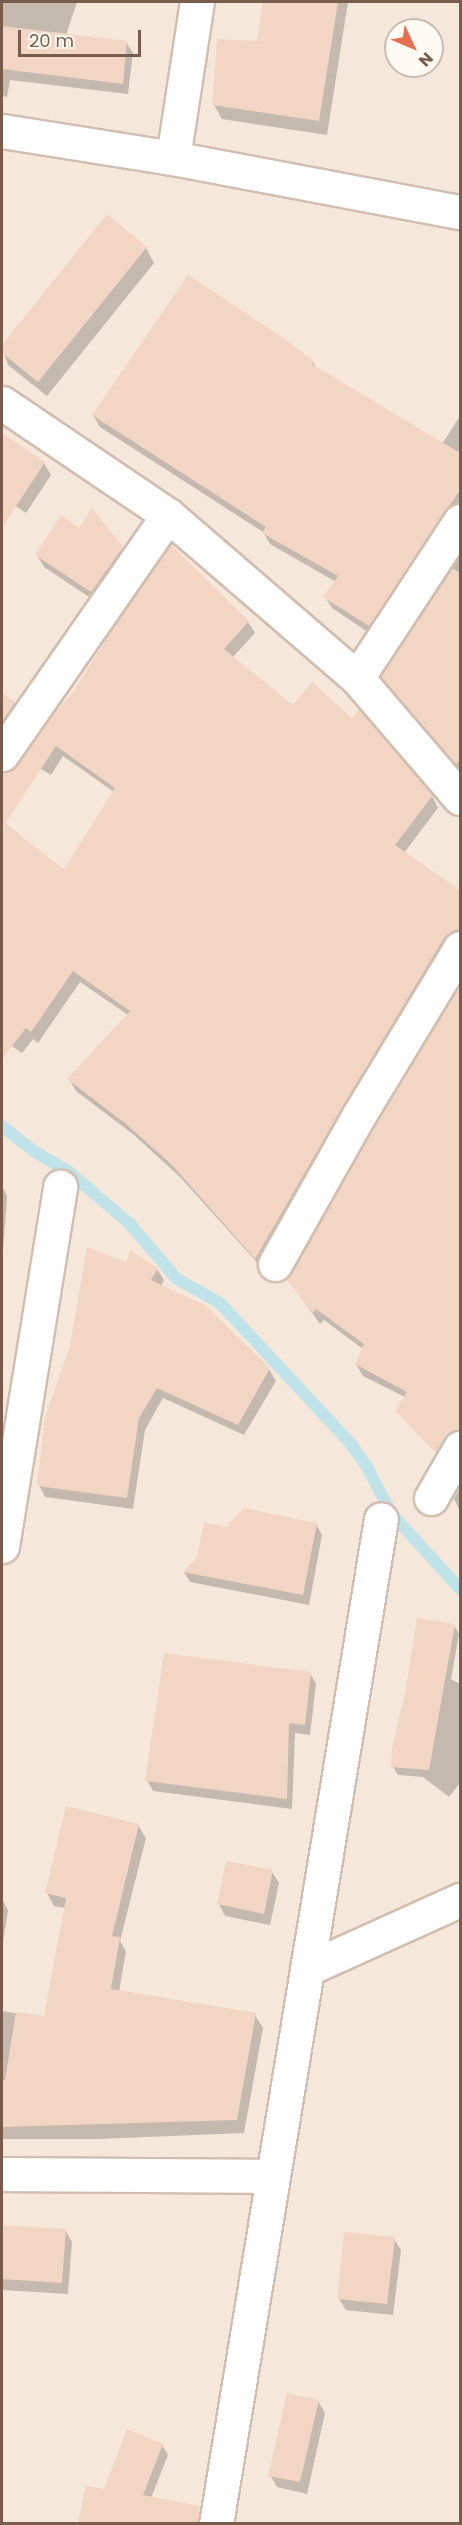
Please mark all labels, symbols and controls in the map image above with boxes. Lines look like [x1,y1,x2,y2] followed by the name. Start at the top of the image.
[21,18,144,56] scale bar
[384,18,444,78] north arrow
[29,28,74,53] text: 20 m
[413,47,438,72] text: N

